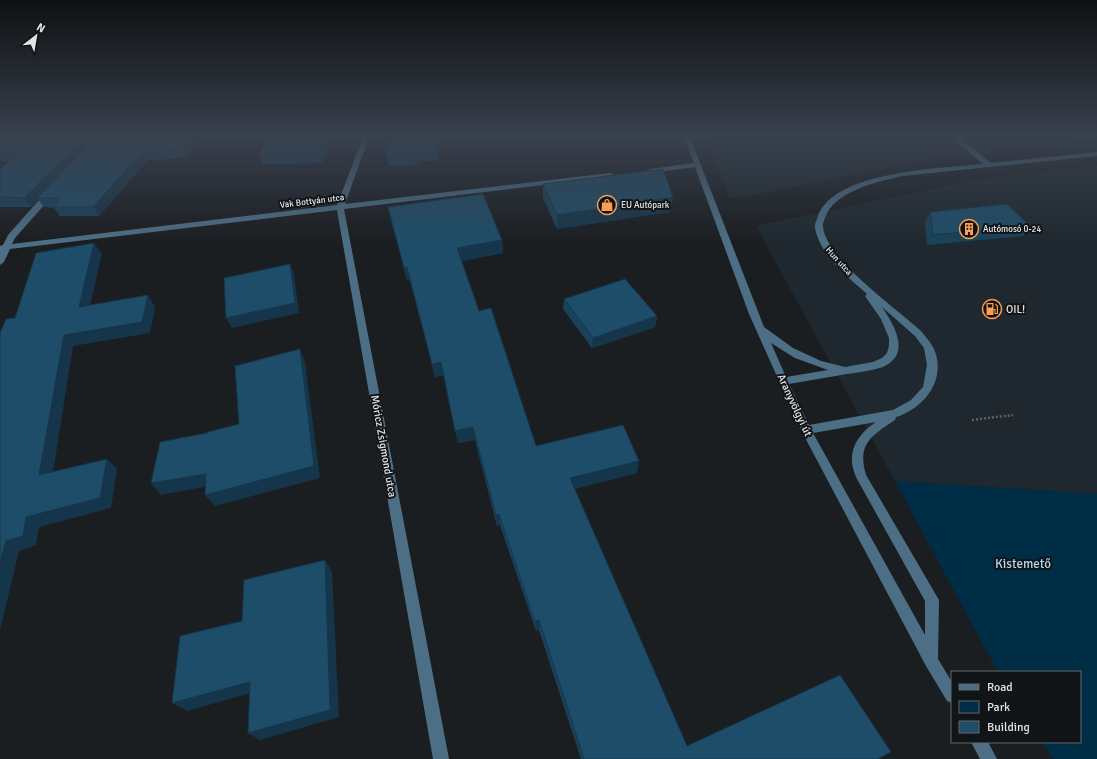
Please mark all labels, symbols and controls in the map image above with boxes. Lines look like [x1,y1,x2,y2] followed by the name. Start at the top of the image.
[16,16,56,56] north arrow
[34,20,48,35] text: N
[279,192,345,211] street label: Vak Bottyán utca
[596,194,618,216] shop icon: EU Autópark
[621,200,670,211] place label: EU Autópark
[958,218,980,240] building icon: Autómosó 0-24
[983,224,1041,235] place label: Autómosó 0-24
[823,245,855,278] street label: Hun utca
[981,298,1003,320] fuel station icon: OIL!
[1006,303,1025,316] place label: OIL!
[774,372,815,439] street label: Aranyvölgyi út
[368,394,399,499] street label: Móricz Zsigmond utca
[995,556,1051,572] park label: Kistemető
[951,671,1081,743] legend
[987,680,1013,695] text: Road
[987,700,1010,715] text: Park
[987,720,1030,735] text: Building

